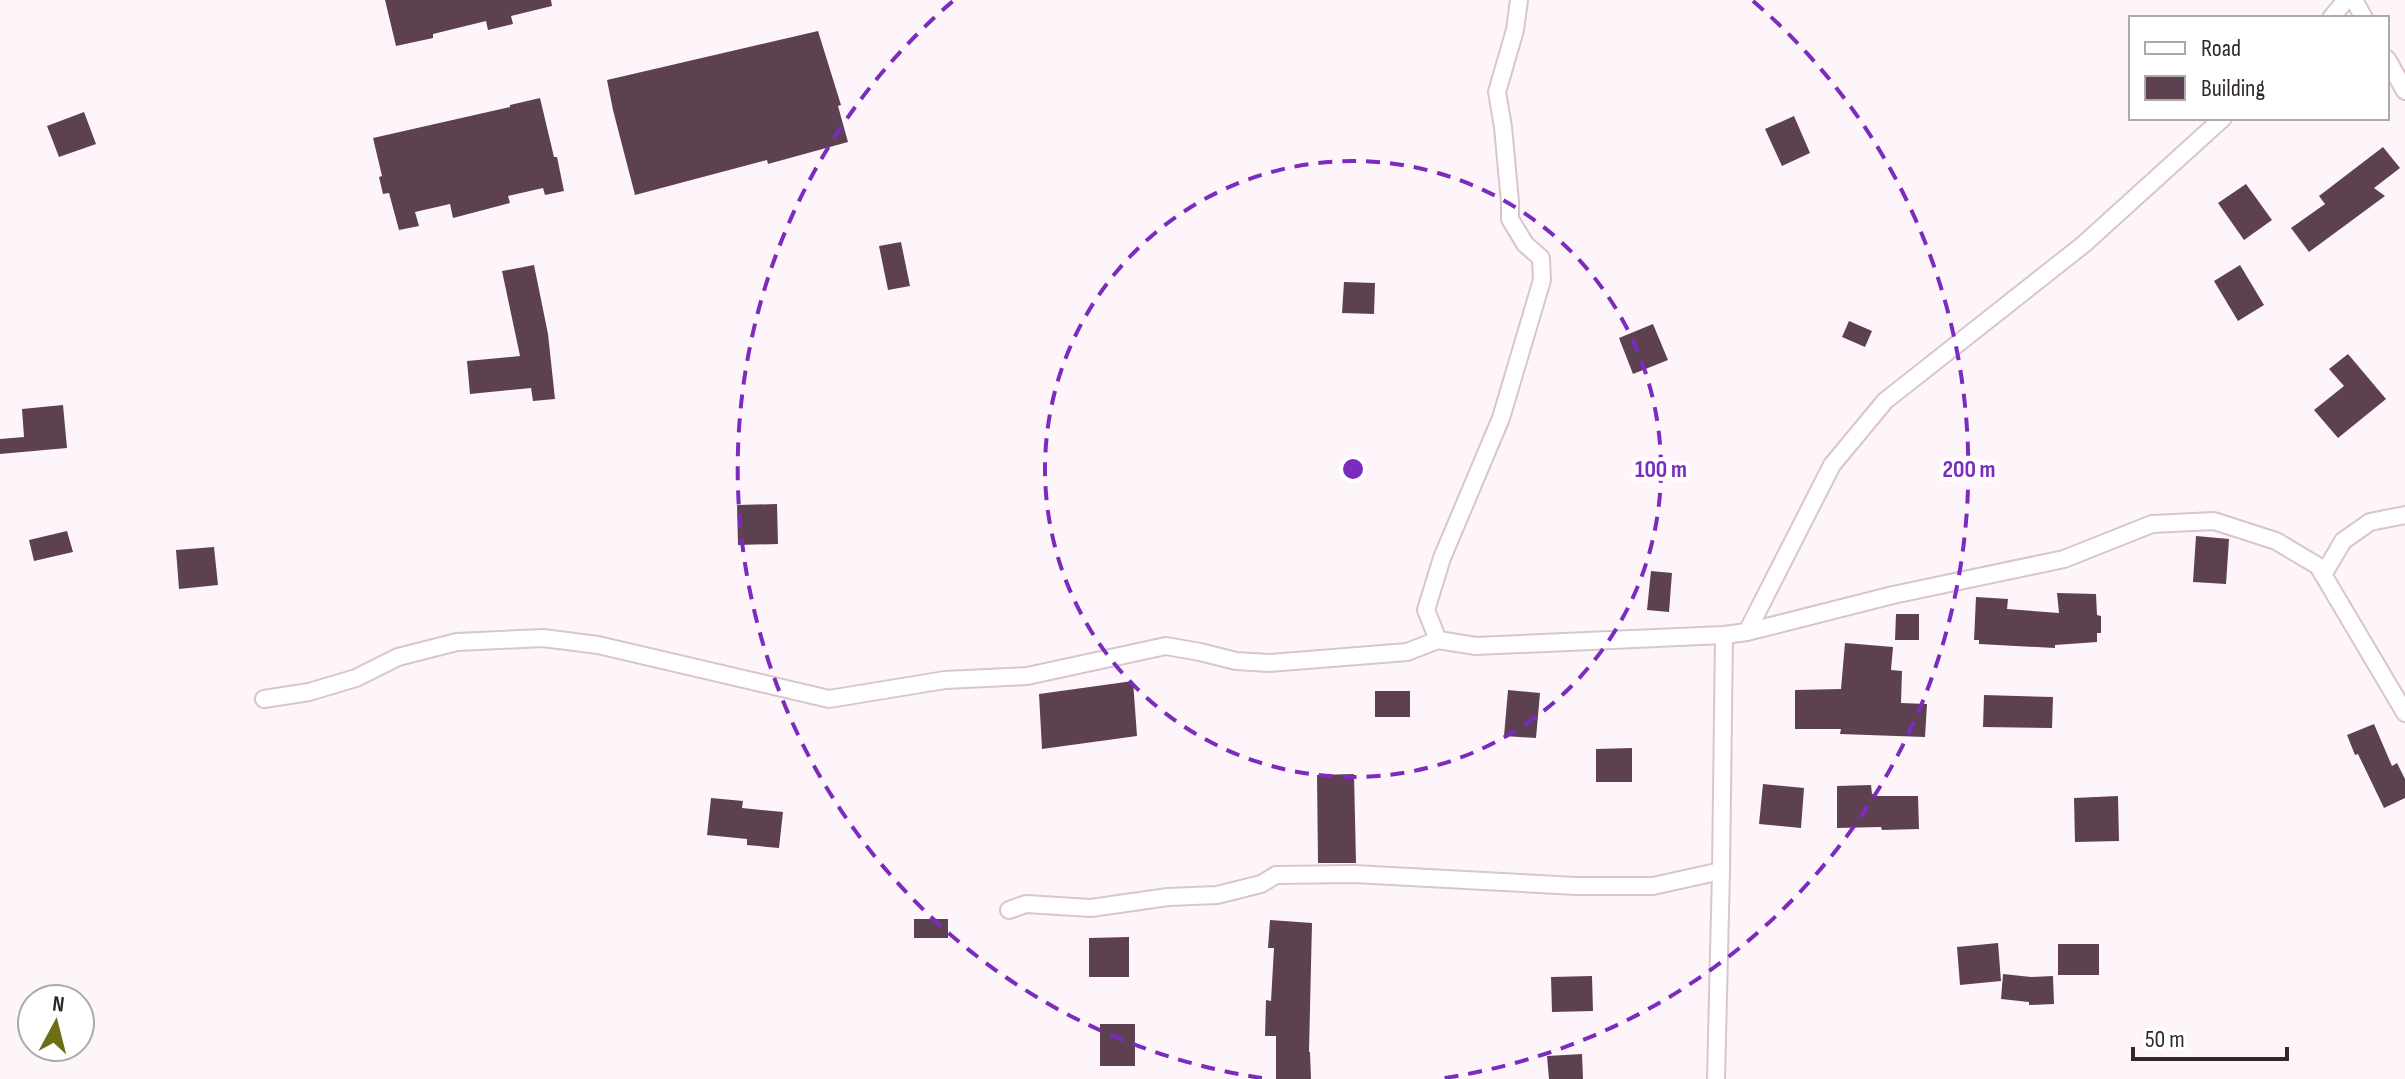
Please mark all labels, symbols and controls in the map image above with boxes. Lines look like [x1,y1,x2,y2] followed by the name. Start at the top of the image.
[2129,16,2389,120] legend
[2201,34,2241,63] text: Road
[2201,74,2265,103] text: Building
[1339,455,1367,483] centre of rings
[1635,455,1687,484] text: 100 m
[1942,455,1996,484] text: 200 m
[16,983,96,1063] north arrow
[51,991,66,1019] text: N
[2133,1011,2287,1061] scale bar
[2145,1025,2185,1054] text: 50 m

